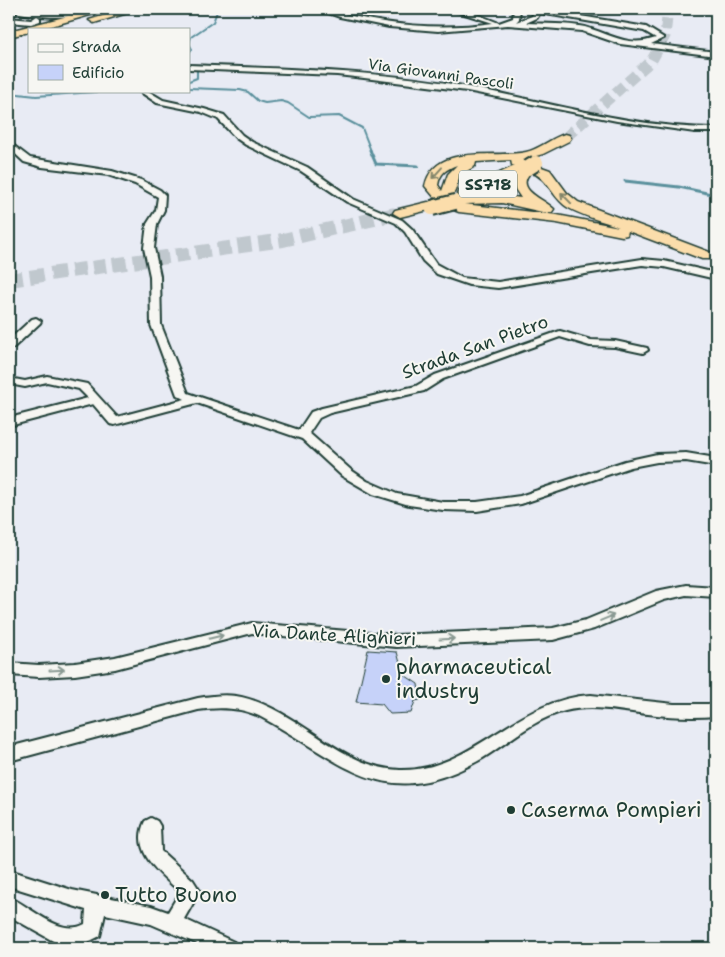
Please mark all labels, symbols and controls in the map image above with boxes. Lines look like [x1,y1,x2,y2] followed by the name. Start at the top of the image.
[28,28,190,92] legend
[72,37,121,57] text: Strada
[367,54,515,94] street label: Via Giovanni Pascoli
[72,63,124,83] text: Edificio
[432,167,443,180] one-way arrow
[459,170,517,198] road number: SS718
[560,192,572,204] one-way arrow
[399,309,551,385] street label: Strada San Pietro
[599,612,614,622] one-way arrow
[251,619,417,651] street label: Via Dante Alighieri
[208,632,224,641] one-way arrow
[438,634,455,644] one-way arrow
[396,653,552,705] place label: pharmaceutical industry
[49,666,65,675] one-way arrow
[380,673,392,685] marker: pharmaceutical industry
[521,796,702,824] place label: Caserma Pompieri
[505,804,517,816] marker: Caserma Pompieri
[115,881,237,909] place label: Tutto Buono
[99,889,111,901] marker: Tutto Buono

